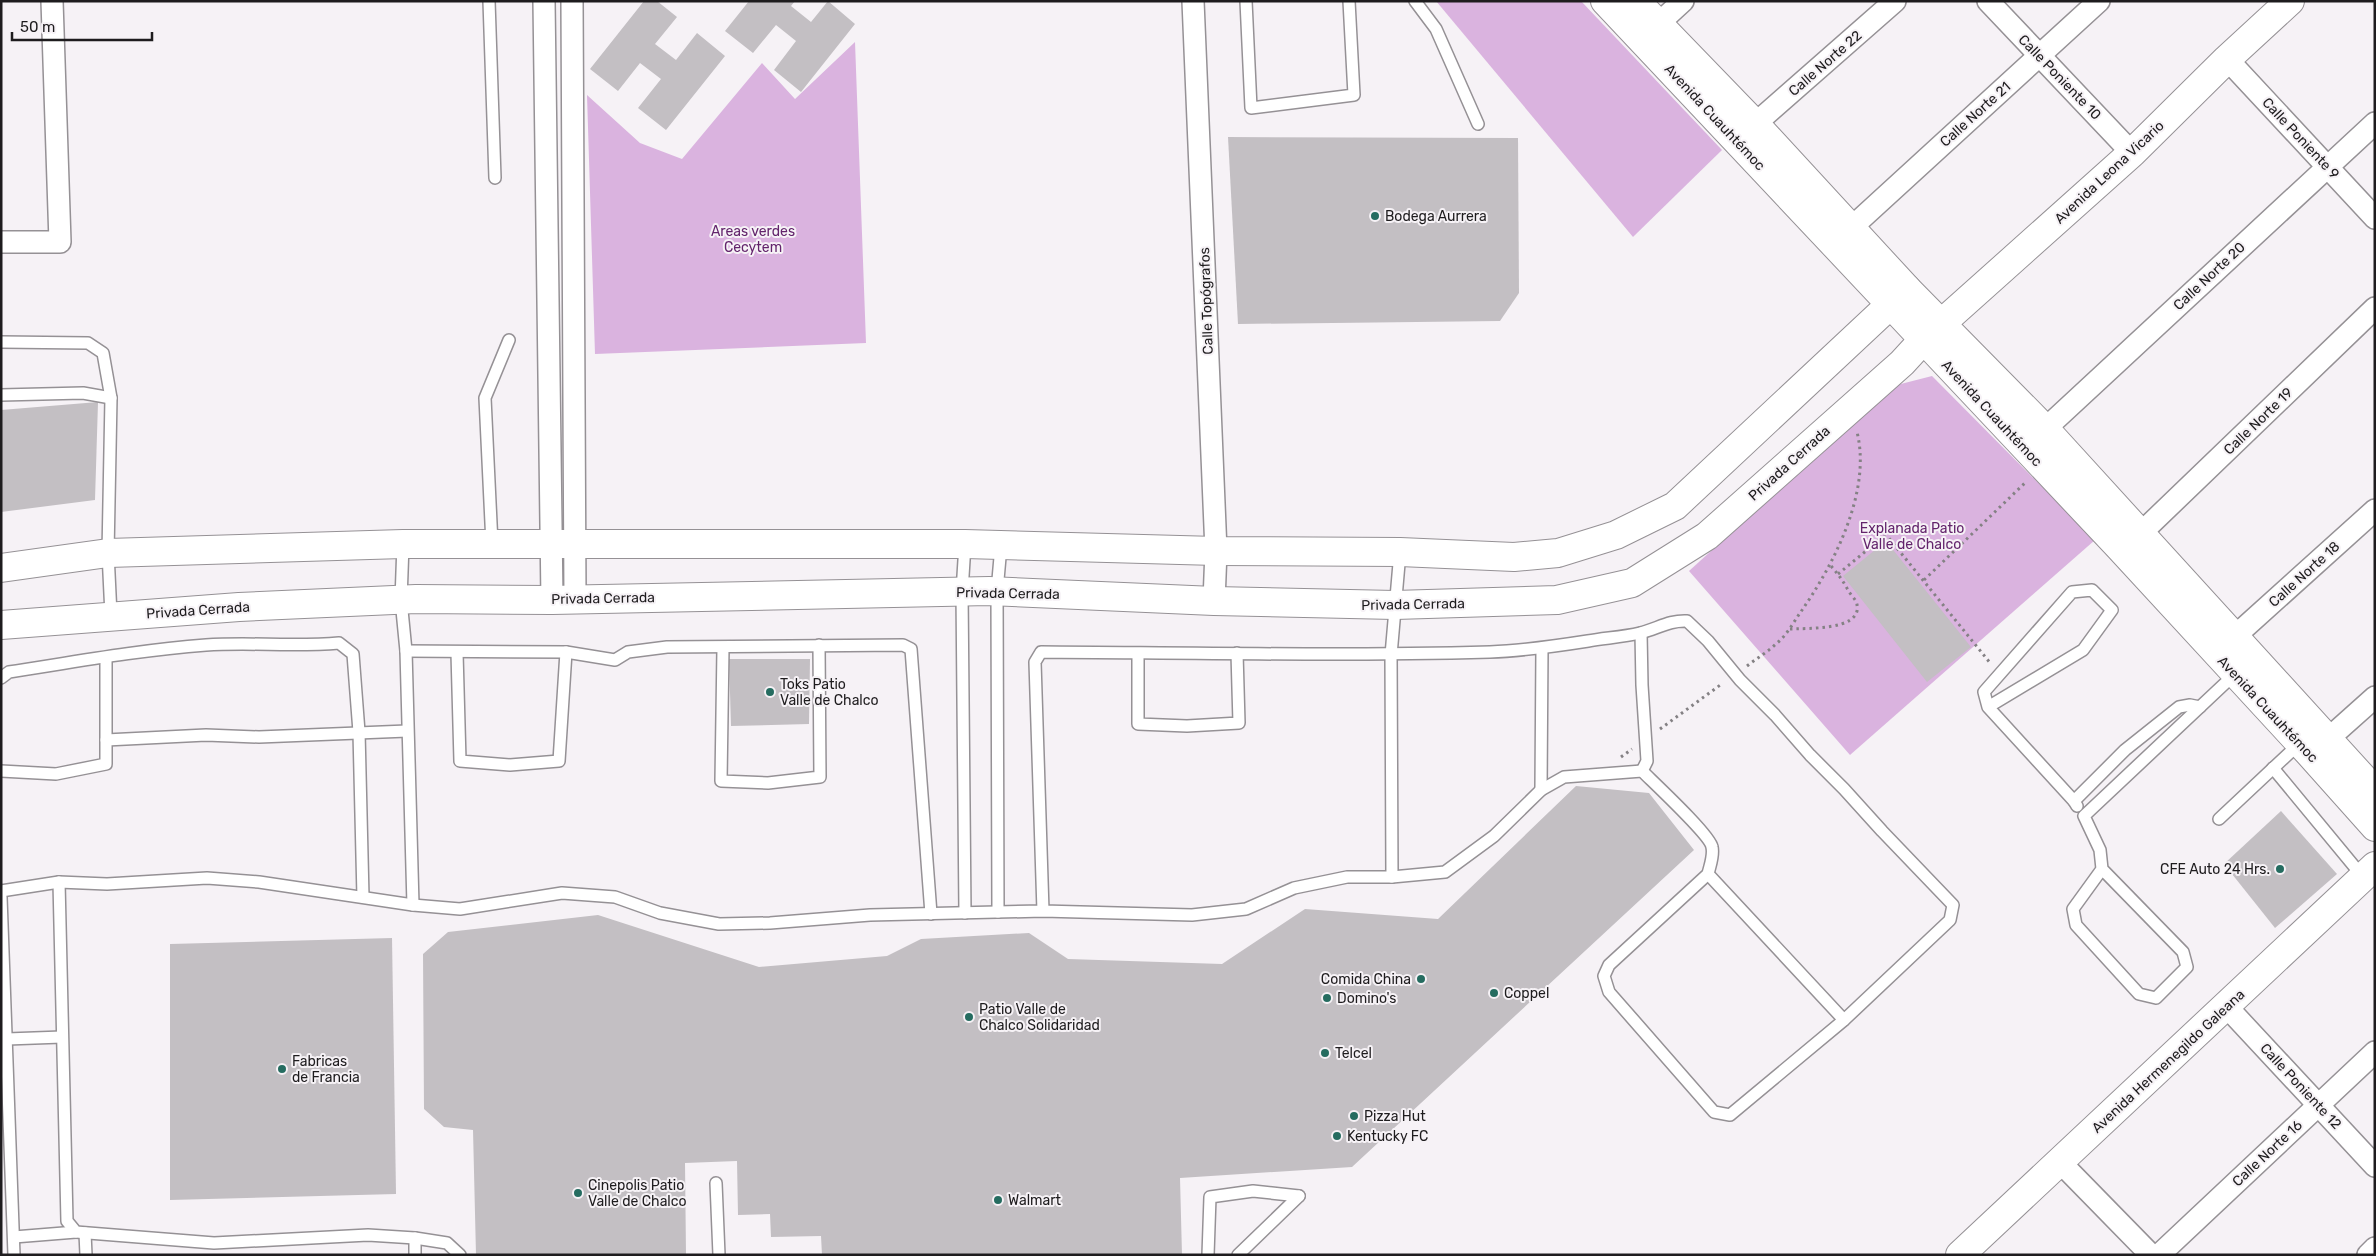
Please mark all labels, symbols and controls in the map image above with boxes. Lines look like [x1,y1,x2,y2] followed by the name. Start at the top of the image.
[12,10,152,42] scale bar
[20,18,55,36] text: 50 m
[1785,27,1865,100] street label: Calle Norte 22
[2015,31,2105,124] street label: Calle Poniente 10
[1661,61,1769,174] street label: Avenida Cuauhtémoc
[1937,78,2014,151] street label: Calle Norte 21
[2259,94,2343,183] street label: Calle Poniente 9
[2051,117,2168,227] street label: Avenida Leona Vicario
[1385,208,1487,225] place label: Bodega Aurrera
[1369,210,1381,222] marker: Bodega Aurrera
[711,223,795,256] park label: Areas verdes Cecytem
[2170,239,2249,314] street label: Calle Norte 20
[1196,247,1217,355] street label: Calle Topógrafos
[1938,357,2046,470] street label: Avenida Cuauhtémoc
[2220,384,2296,458] street label: Calle Norte 19
[1745,422,1834,504] street label: Privada Cerrada
[1860,520,1964,553] park label: Explanada Patio Valle de Chalco
[2265,538,2343,611] street label: Calle Norte 18
[956,584,1060,603] street label: Privada Cerrada
[551,589,655,608] street label: Privada Cerrada
[1361,595,1465,614] street label: Privada Cerrada
[146,598,250,623] street label: Privada Cerrada
[2214,653,2322,766] street label: Avenida Cuauhtémoc
[780,676,879,709] place label: Toks Patio Valle de Chalco
[764,686,776,698] marker: Toks Patio Valle de Chalco
[2160,861,2270,878] place label: CFE Auto 24 Hrs.
[2274,863,2286,875] marker: CFE Auto 24 Hrs.
[1321,971,1411,988] place label: Comida China
[1415,973,1427,985] marker: Comida China
[1504,985,1549,1002] place label: Coppel
[2088,986,2248,1137] street label: Avenida Hermenegildo Galeana
[1488,987,1500,999] marker: Coppel
[1337,990,1397,1007] place label: Domino's
[1321,992,1333,1004] marker: Domino's
[979,1001,1100,1034] place label: Patio Valle de Chalco Solidaridad
[963,1011,975,1023] marker: Patio Valle de Chalco Solidaridad
[2257,1040,2345,1133] street label: Calle Poniente 12
[1335,1045,1372,1062] place label: Telcel
[1319,1047,1331,1059] marker: Telcel
[292,1053,360,1086] place label: Fabricas de Francia
[276,1063,288,1075] marker: Fabricas de Francia
[1364,1108,1426,1125] place label: Pizza Hut
[1348,1110,1360,1122] marker: Pizza Hut
[2229,1117,2306,1190] street label: Calle Norte 16
[1347,1128,1428,1145] place label: Kentucky FC
[1331,1130,1343,1142] marker: Kentucky FC
[588,1177,687,1210] place label: Cinepolis Patio Valle de Chalco
[572,1187,584,1199] marker: Cinepolis Patio Valle de Chalco
[1008,1192,1062,1209] place label: Walmart
[992,1194,1004,1206] marker: Walmart

